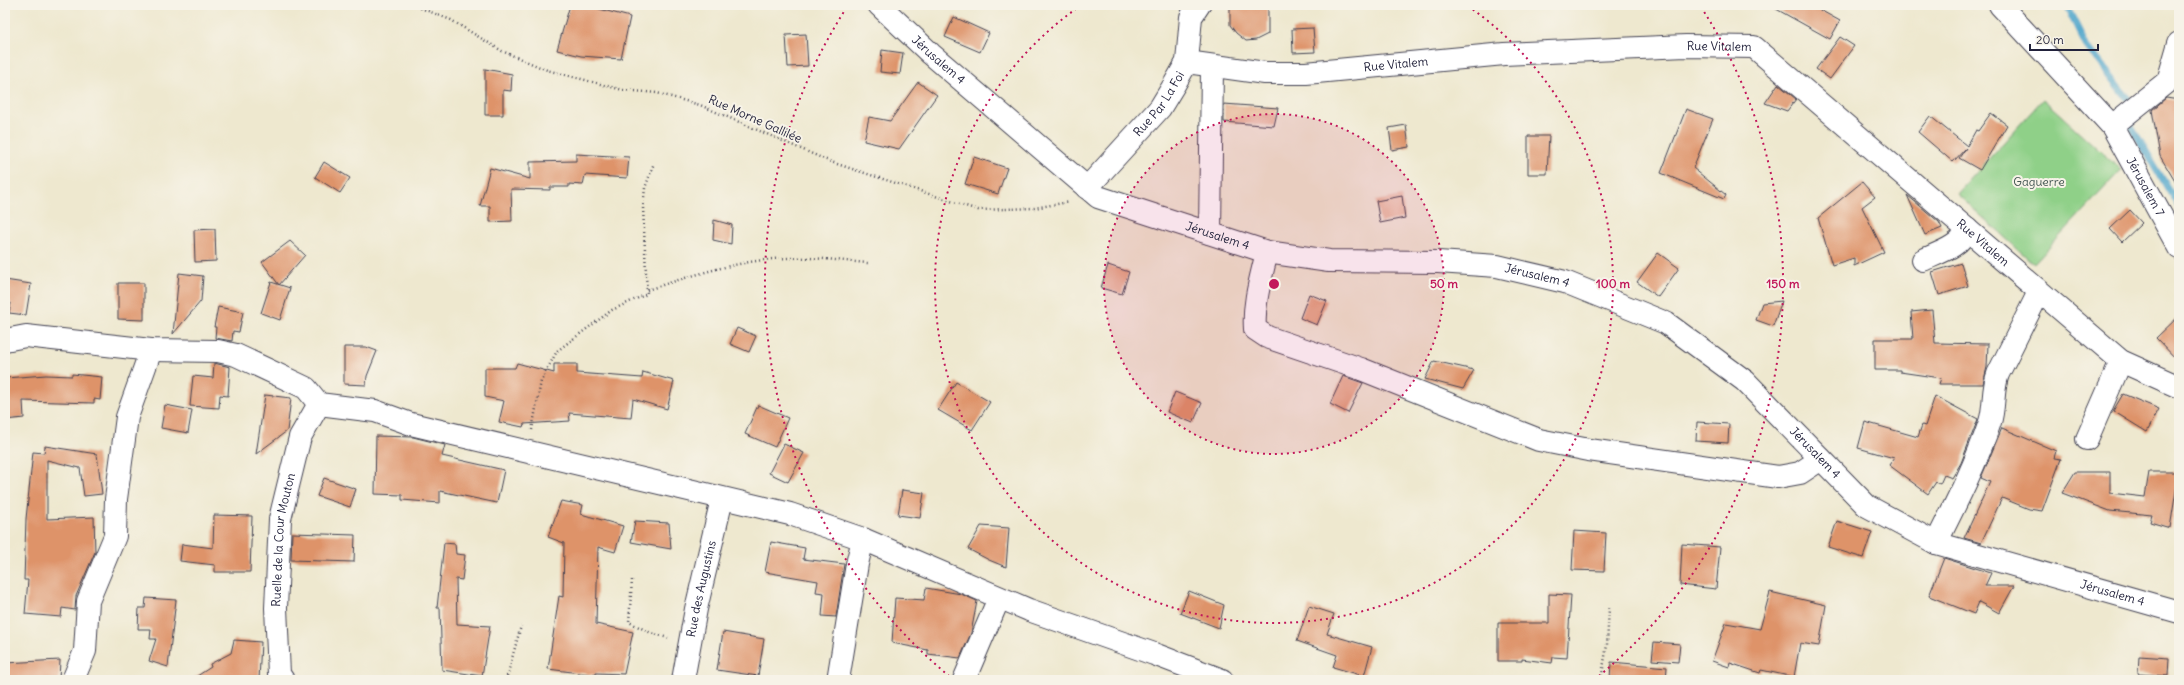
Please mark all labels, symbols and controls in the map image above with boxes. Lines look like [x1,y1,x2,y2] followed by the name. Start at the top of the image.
[2030,26,2098,52] scale bar
[909,32,969,87] street label: Jérusalem 4
[2036,32,2064,47] text: 20 m
[1687,38,1752,54] street label: Rue Vitalem
[1363,53,1429,74] street label: Rue Vitalem
[1130,69,1187,139] street label: Rue Par La Foi
[706,91,804,146] street label: Rue Morne Gallilée
[2123,154,2168,219] street label: Jérusalem 7
[2013,174,2065,189] park label: Gaguerre
[1954,216,2013,269] street label: Rue Vitalem
[1184,218,1252,253] street label: Jérusalem 4
[1503,260,1572,290] street label: Jérusalem 4
[1430,276,1459,291] text: 50 m
[1596,276,1630,291] text: 100 m
[1767,276,1800,291] text: 150 m
[1267,277,1281,291] centre of rings
[1787,423,1844,481] street label: Jérusalem 4
[268,471,298,607] street label: Ruelle de la Cour Mouton
[683,539,719,638] street label: Rue des Augustins
[2079,576,2147,609] street label: Jérusalem 4

